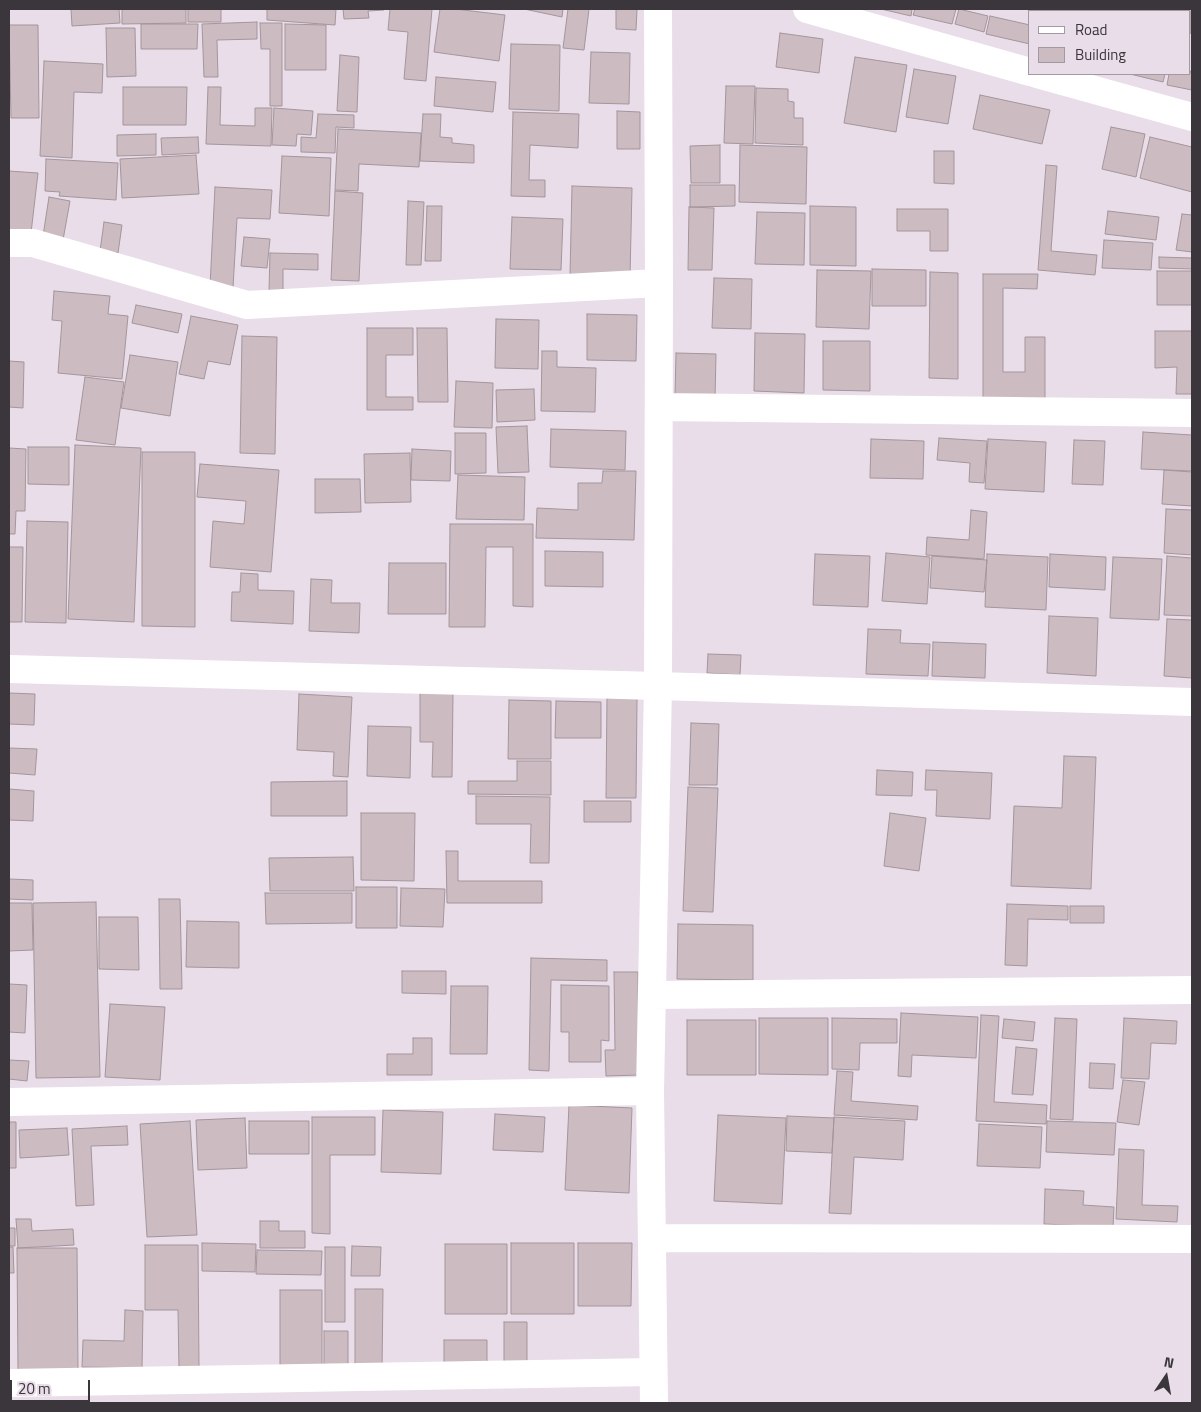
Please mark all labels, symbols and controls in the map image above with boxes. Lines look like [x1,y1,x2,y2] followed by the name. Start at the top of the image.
[1028,10,1191,75] legend
[1075,18,1107,41] text: Road
[1075,43,1126,66] text: Building
[1162,1351,1176,1373] text: N
[1141,1352,1191,1402] north arrow
[12,1370,92,1402] scale bar
[18,1377,51,1400] text: 20 m

